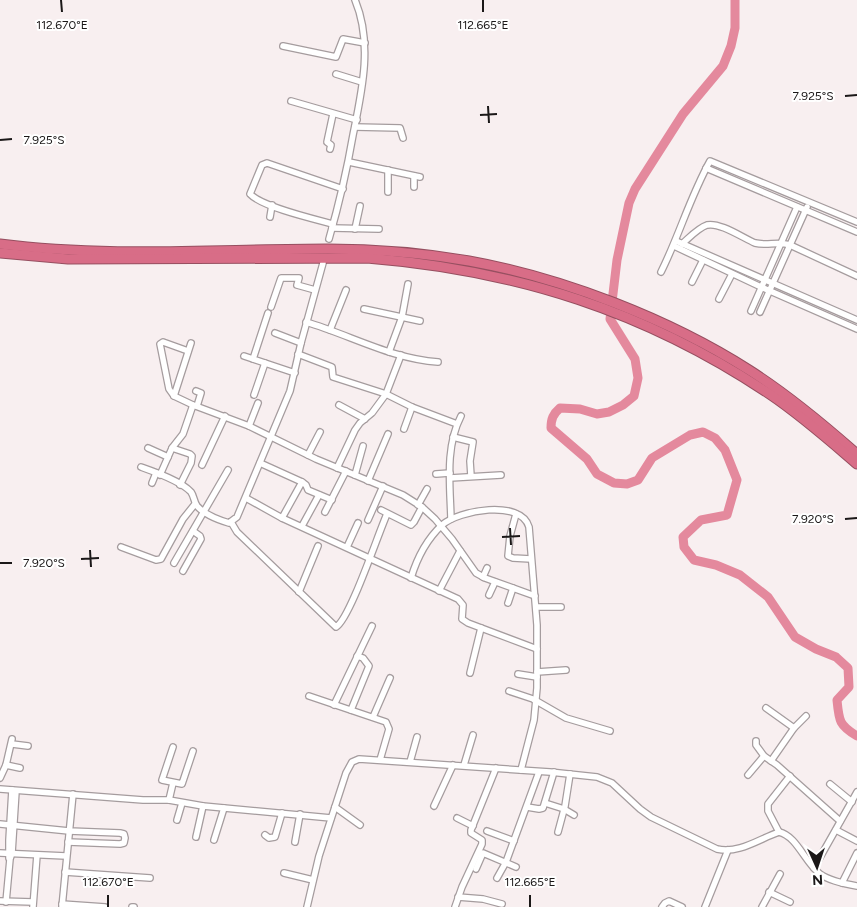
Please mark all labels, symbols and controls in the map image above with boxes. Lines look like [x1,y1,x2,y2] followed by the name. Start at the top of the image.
[36,18,88,32] text: 112.670°E
[457,18,509,32] text: 112.665°E
[792,89,834,103] text: 7.925°S
[23,133,65,147] text: 7.925°S
[792,512,834,526] text: 7.920°S
[23,556,65,570] text: 7.920°S
[792,842,842,892] north arrow
[812,871,824,888] text: N
[82,875,134,889] text: 112.670°E
[504,875,556,889] text: 112.665°E

